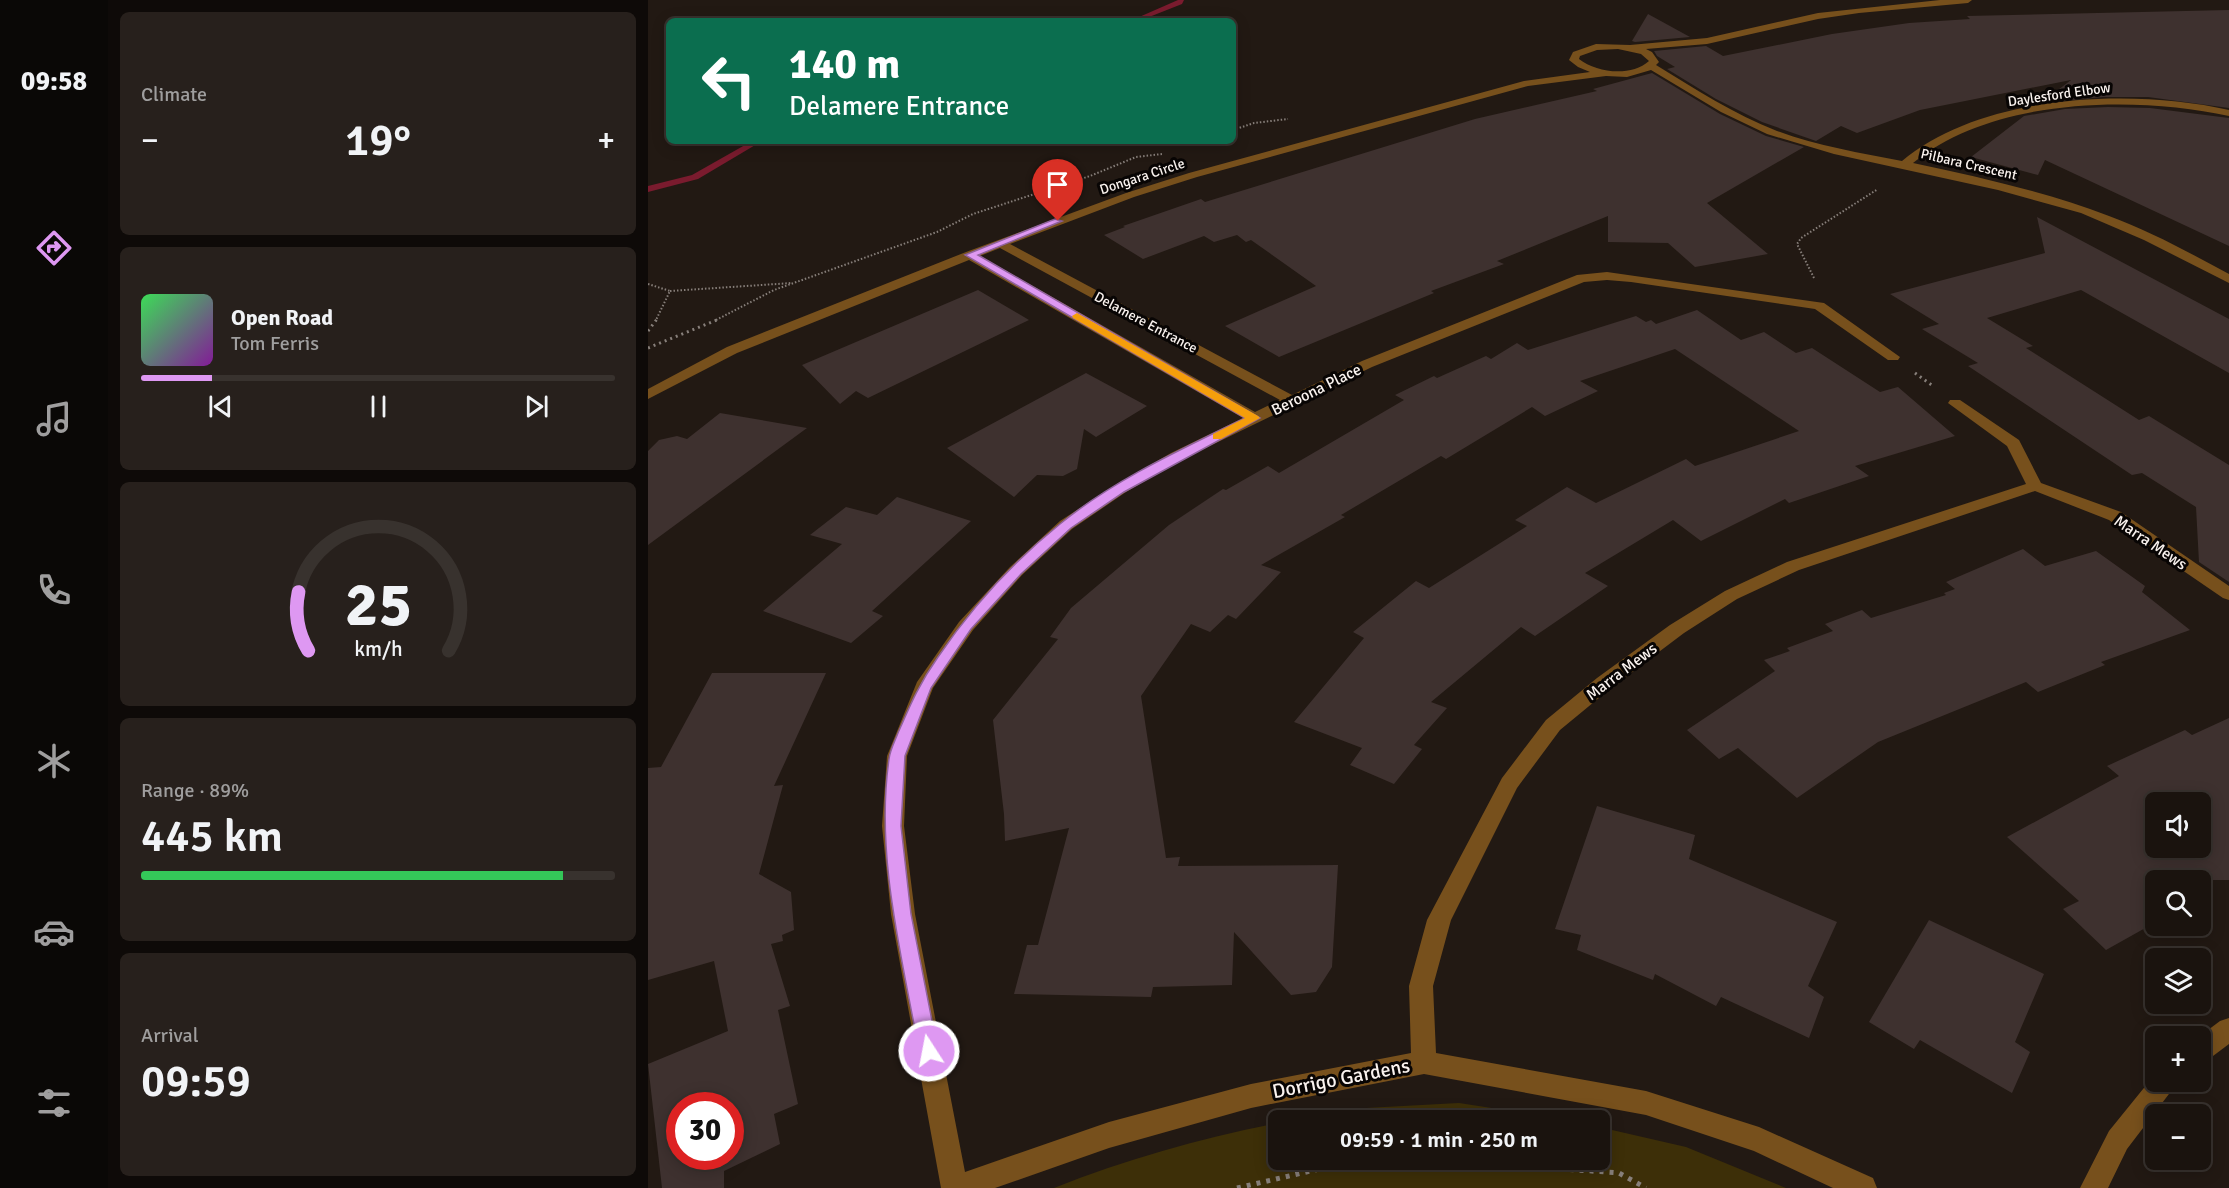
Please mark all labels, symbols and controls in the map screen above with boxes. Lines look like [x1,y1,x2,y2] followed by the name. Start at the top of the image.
[789,39,900,90] text: 140 m
[690,42,768,120] icon: left
[21,65,87,98] text: 09:58
[2007,79,2112,110] street label: Daylesford Elbow
[141,82,207,107] text: Climate
[789,90,1009,123] text: Delamere Entrance
[345,113,411,168] text: 19°
[141,120,159,161] text: −
[597,120,615,161] text: +
[1919,145,2019,184] street label: Pilbara Crescent
[1097,155,1187,198] street label: Dongara Circle
[1032,159,1083,221] pin
[1041,168,1074,201] icon: arrive
[33,227,75,269] icon: directions
[1091,288,1200,357] street label: Delamere Entrance
[231,304,333,331] text: Open Road
[231,331,319,356] text: Tom Ferris
[1268,360,1365,420] street label: Beroona Place
[204,390,237,423] icon: previous
[362,390,395,423] icon: pause
[520,390,553,423] icon: next
[33,398,75,440] icon: music
[2110,511,2191,575] street label: Marra Mews
[344,566,412,643] text: 25
[33,569,75,611] icon: phone
[354,636,402,662] text: km/h
[1582,639,1661,705] street label: Marra Mews
[33,740,75,782] icon: climate
[141,778,249,803] text: Range · 89%
[2145,792,2211,1170] map controls
[2145,792,2211,858] button: sound
[141,809,283,864] text: 445 km
[2145,870,2211,936] button: search
[33,911,75,953] icon: car
[2145,948,2211,1014] button: layers
[897,1019,961,1083] position arrow
[141,1023,199,1048] text: Arrival
[2145,1026,2211,1092] button: +
[1270,1053,1412,1104] street label: Dorrigo Gardens
[141,1054,251,1109] text: 09:59
[33,1082,75,1124] icon: filters
[666,1092,744,1170] speed limit sign: 30
[2145,1104,2211,1170] button: −
[1340,1126,1538,1153] text: 09:59 · 1 min · 250 m

